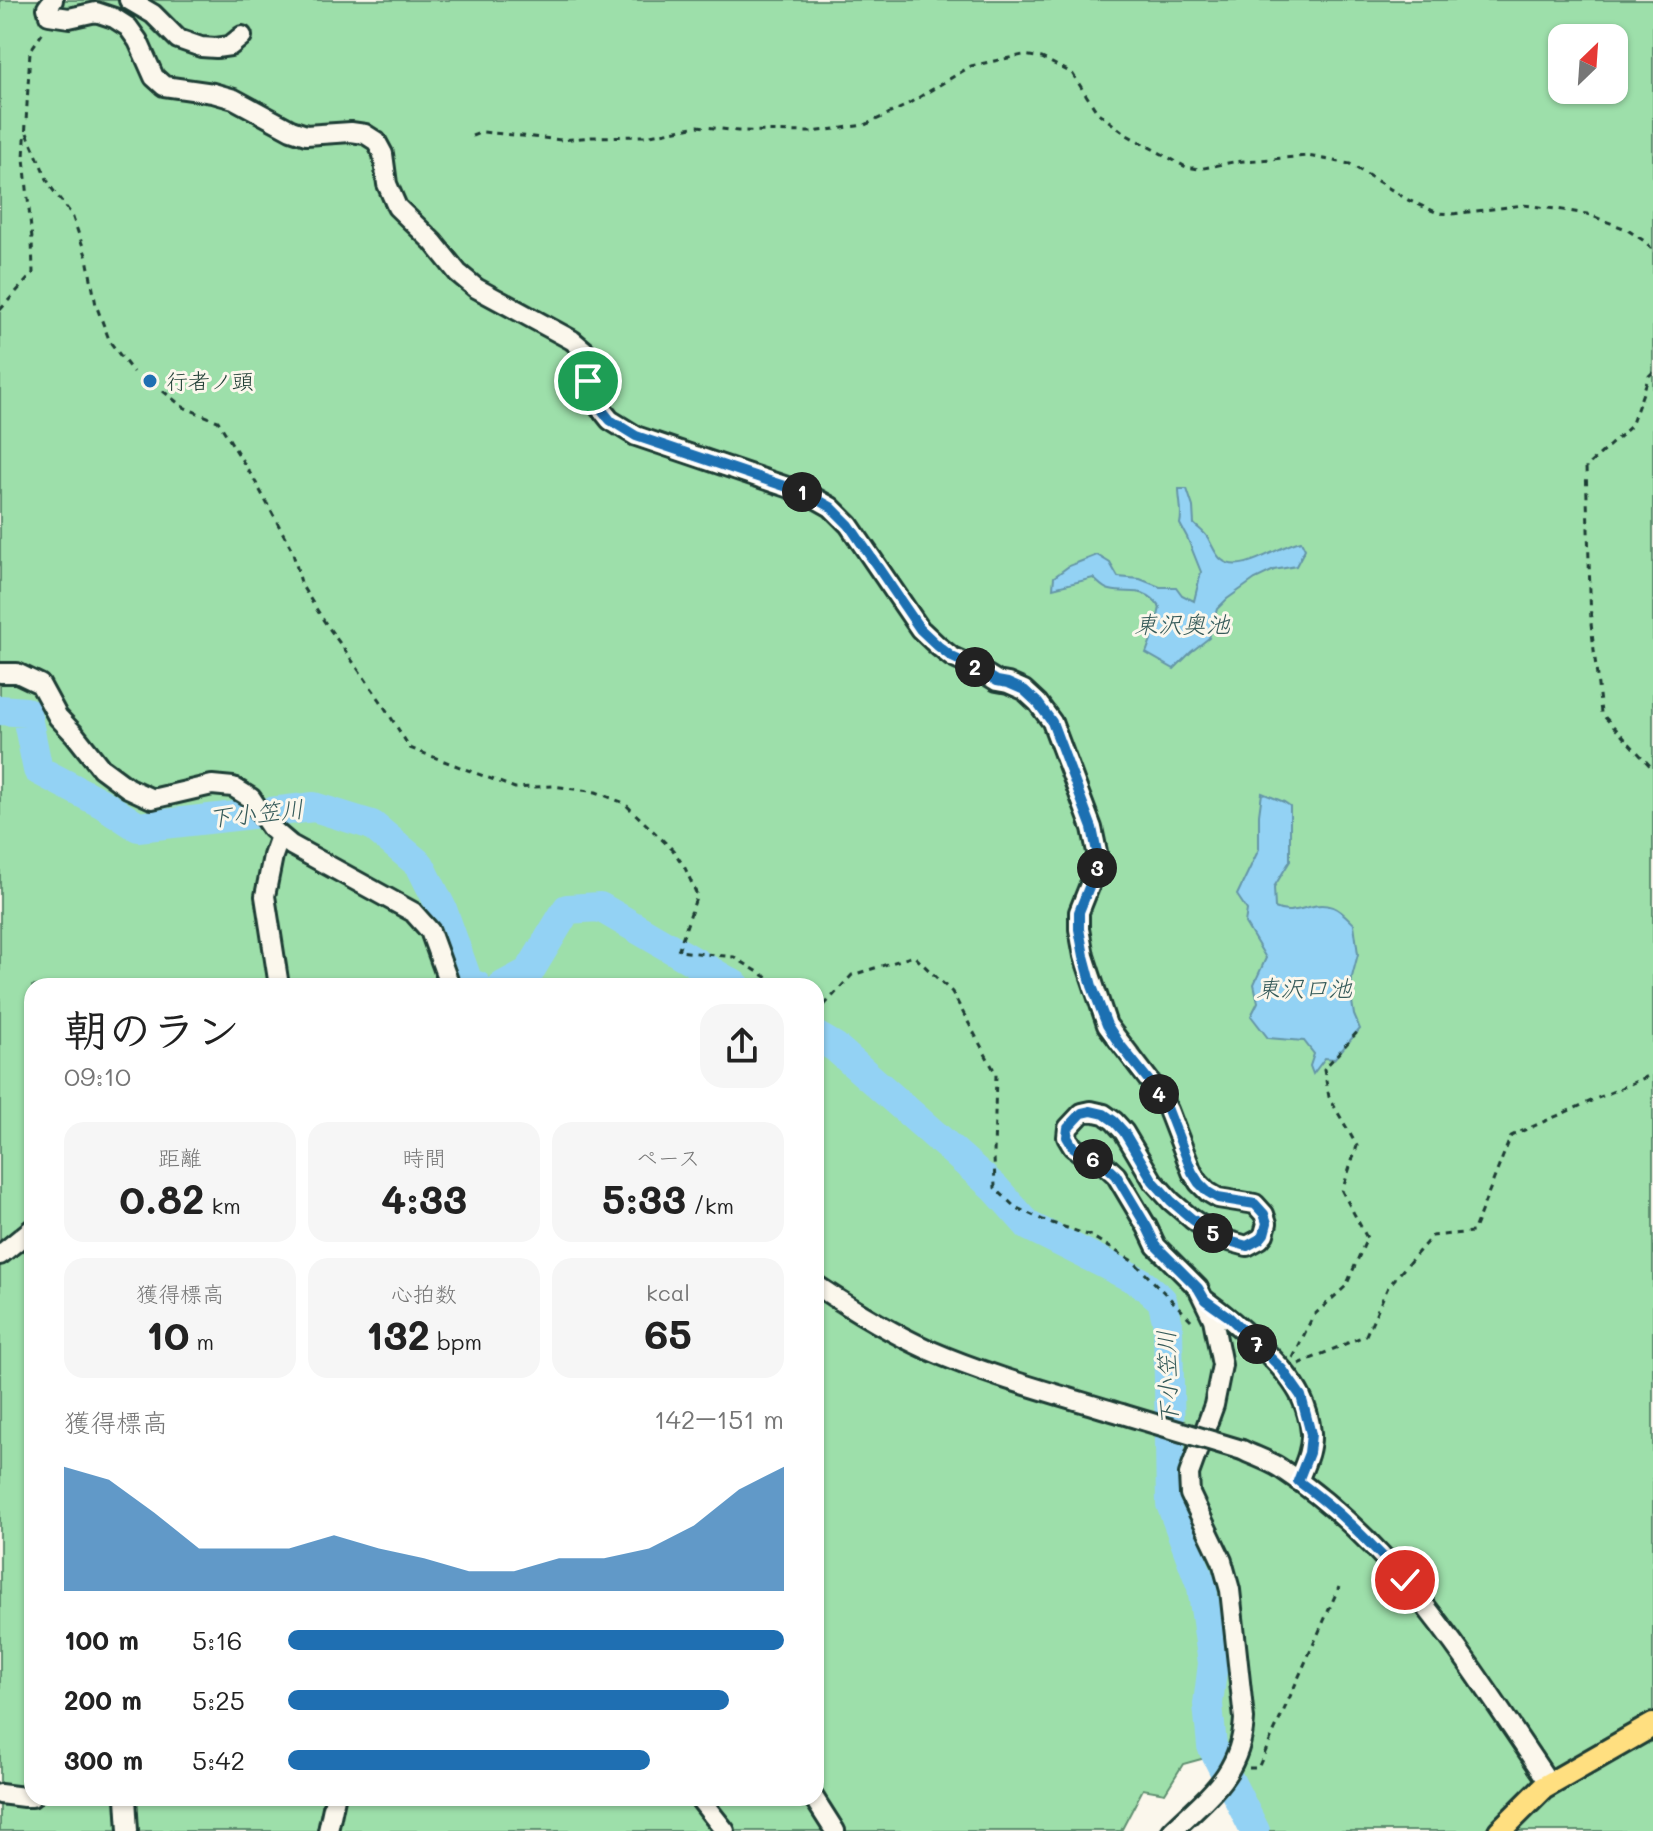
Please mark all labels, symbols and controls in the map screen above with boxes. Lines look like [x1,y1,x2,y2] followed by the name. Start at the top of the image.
[1548,24,1628,104] north arrow
[1548,24,1628,104] map controls
[554,347,622,415] pin
[566,359,610,403] icon: arrive
[166,366,254,395] place label: 行者ノ頭
[141,372,159,390] marker: 行者ノ頭
[782,472,822,512] pin: 1
[797,477,807,506] text: 1
[1134,608,1231,639] water label: 東沢奥池
[955,647,995,687] pin: 2
[969,652,981,681] text: 2
[206,792,305,833] water label: 下小笠川
[1077,848,1117,888] pin: 3
[1090,853,1104,882] text: 3
[1256,972,1353,1003] water label: 東沢口池
[64,1000,240,1057] text: 朝のラン
[700,1004,784,1088] button: share
[64,1059,131,1093] text: 09:10
[1139,1074,1179,1114] pin: 4
[1152,1079,1166,1108] text: 4
[1073,1139,1113,1179] pin: 6
[158,1143,202,1172] text: 距離
[402,1143,446,1172] text: 時間
[636,1143,700,1172] text: ペース
[1086,1144,1100,1173] text: 6
[119,1172,204,1224] text: 0.82
[381,1172,467,1224] text: 4:33
[602,1172,686,1224] text: 5:33
[204,1191,241,1220] text: km
[686,1191,734,1220] text: /km
[1193,1213,1233,1253] pin: 5
[1207,1218,1219,1247] text: 5
[646,1278,690,1307] text: kcal
[136,1279,224,1308] text: 獲得標高
[391,1279,457,1308] text: 心拍数
[644,1307,692,1359] text: 65
[146,1308,189,1360] text: 10
[366,1308,430,1360] text: 132
[1237,1324,1277,1364] pin: 7
[189,1327,214,1356] text: m
[430,1327,482,1356] text: bpm
[1251,1329,1263,1358] text: 7
[1149,1330,1184,1427] water label: 下小笠川
[654,1402,784,1436] text: 142–151 m
[64,1405,168,1439] text: 獲得標高
[1371,1546,1439,1614] pin
[1383,1558,1427,1602] icon: check
[64,1623,139,1657] text: 100 m
[192,1623,243,1657] text: 5:16
[64,1683,142,1717] text: 200 m
[192,1683,245,1717] text: 5:25
[64,1743,143,1777] text: 300 m
[192,1743,245,1777] text: 5:42

